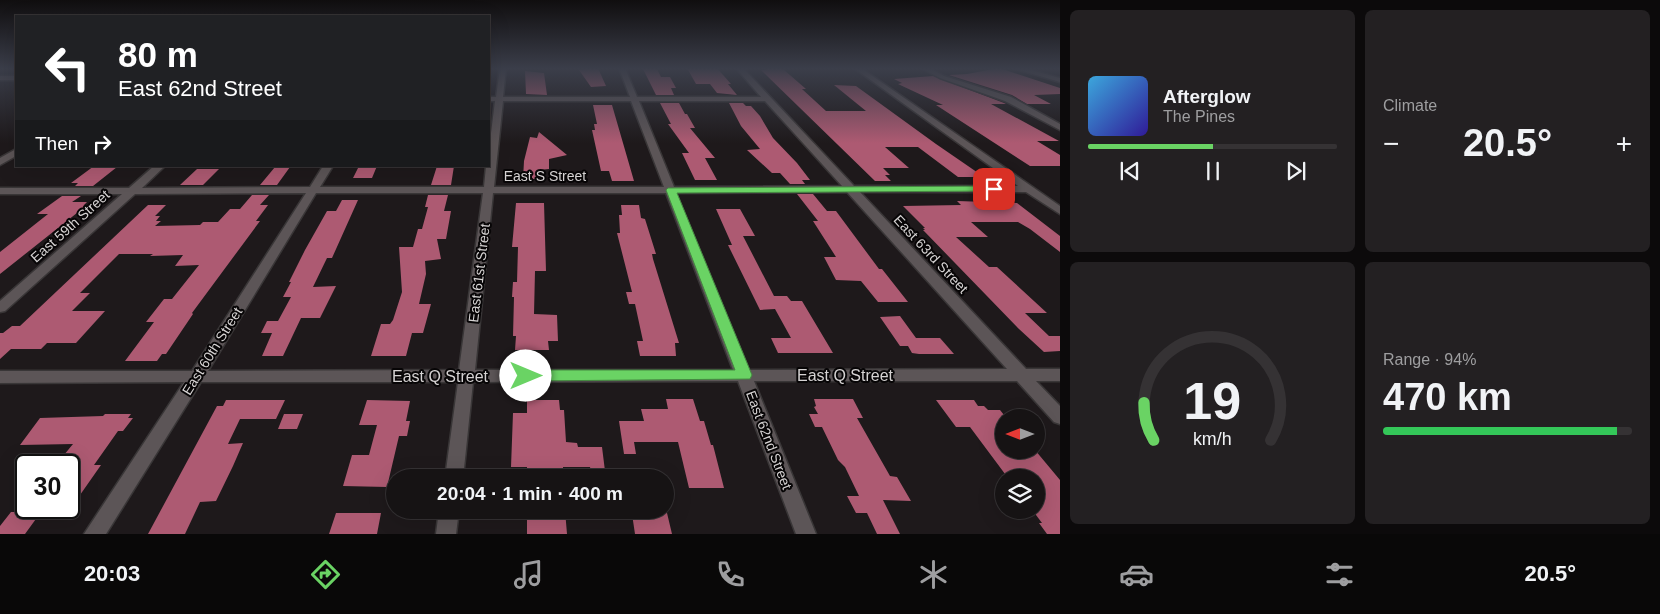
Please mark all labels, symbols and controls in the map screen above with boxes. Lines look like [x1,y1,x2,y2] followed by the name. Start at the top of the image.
[35,35,100,100] icon: left
[118,35,198,74] text: 80 m
[118,76,282,101] text: East 62nd Street
[1163,86,1251,107] text: Afterglow
[1383,97,1437,114] text: Climate
[1163,108,1235,125] text: The Pines
[1463,122,1552,164] text: 20.5°
[1383,128,1399,159] text: −
[1616,128,1632,159] text: +
[88,130,116,158] icon: right
[35,133,78,154] text: Then
[1116,157,1144,185] icon: previous
[1199,157,1227,185] icon: pause
[1282,157,1310,185] icon: next
[504,168,586,184] street label: East S Street
[973,168,1015,210] pin
[980,175,1008,203] icon: arrive
[27,186,113,266] street label: East 59th Street
[891,212,971,297] street label: East 63rd Street
[465,222,493,323] street label: East 61st Street
[179,304,245,398] street label: East 60th Street
[499,349,551,401] position arrow
[1383,351,1476,368] text: Range · 94%
[797,367,894,384] street label: East Q Street
[392,368,489,385] street label: East Q Street
[1184,372,1241,430] text: 19
[1383,376,1512,418] text: 470 km
[743,388,795,492] street label: East 62nd Street
[995,409,1045,459] north arrow
[995,409,1045,519] map controls
[1193,429,1232,449] text: km/h
[15,454,80,519] speed limit sign: 30
[995,469,1045,519] button: layers
[437,483,623,504] text: 20:04 · 1 min · 400 m
[308,557,343,592] icon: directions
[511,557,546,592] icon: music
[713,557,748,592] icon: phone
[916,557,951,592] icon: climate
[1119,557,1154,592] icon: car
[1322,557,1357,592] icon: filters
[84,561,140,586] text: 20:03
[1524,561,1576,586] text: 20.5°

